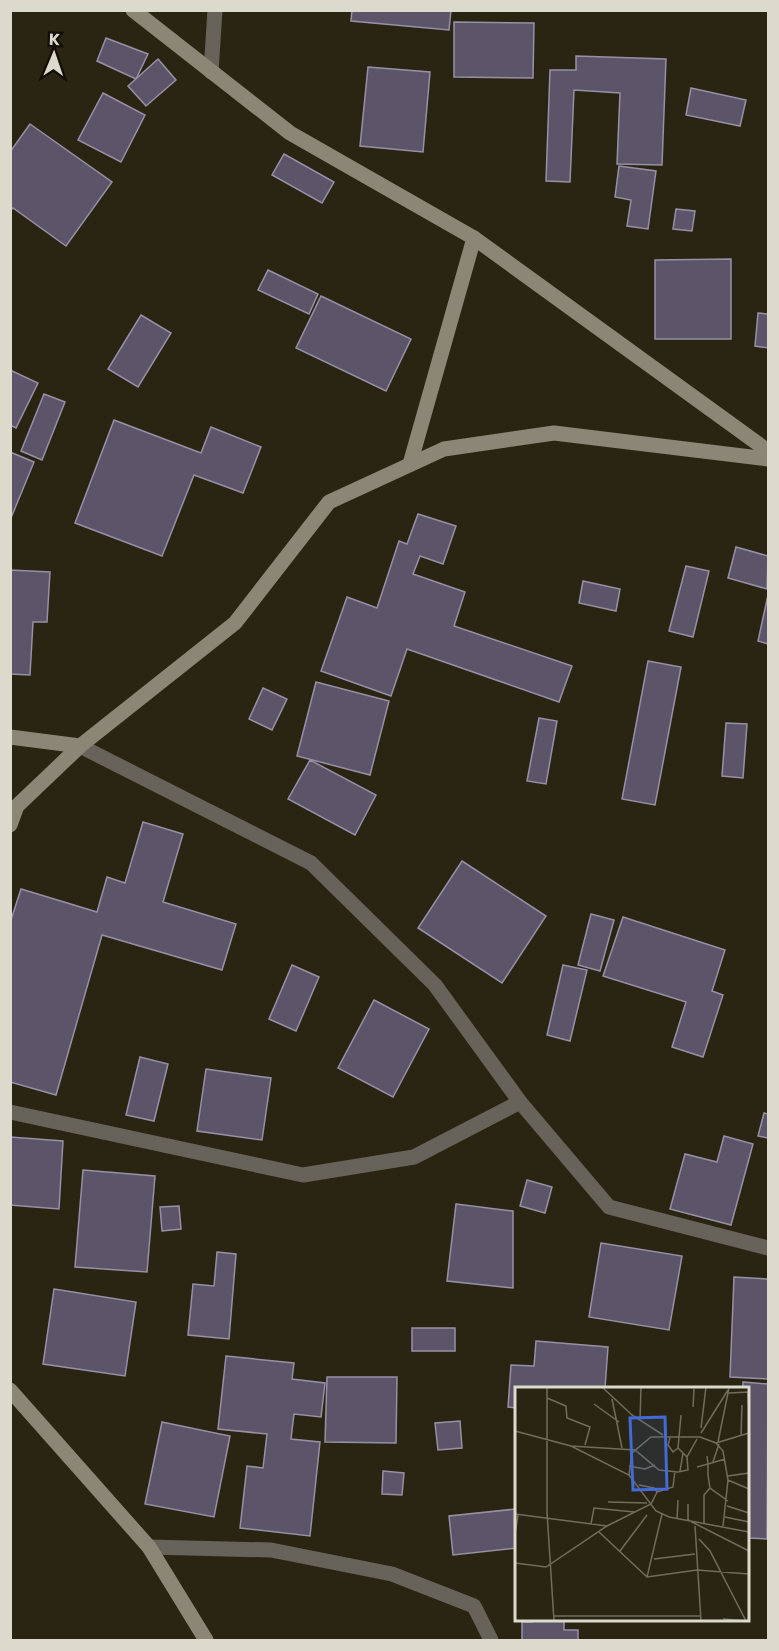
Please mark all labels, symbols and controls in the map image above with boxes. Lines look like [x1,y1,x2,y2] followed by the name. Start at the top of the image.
[24,24,84,84] north arrow
[49,28,60,51] text: K
[515,1387,749,1621] inset map

